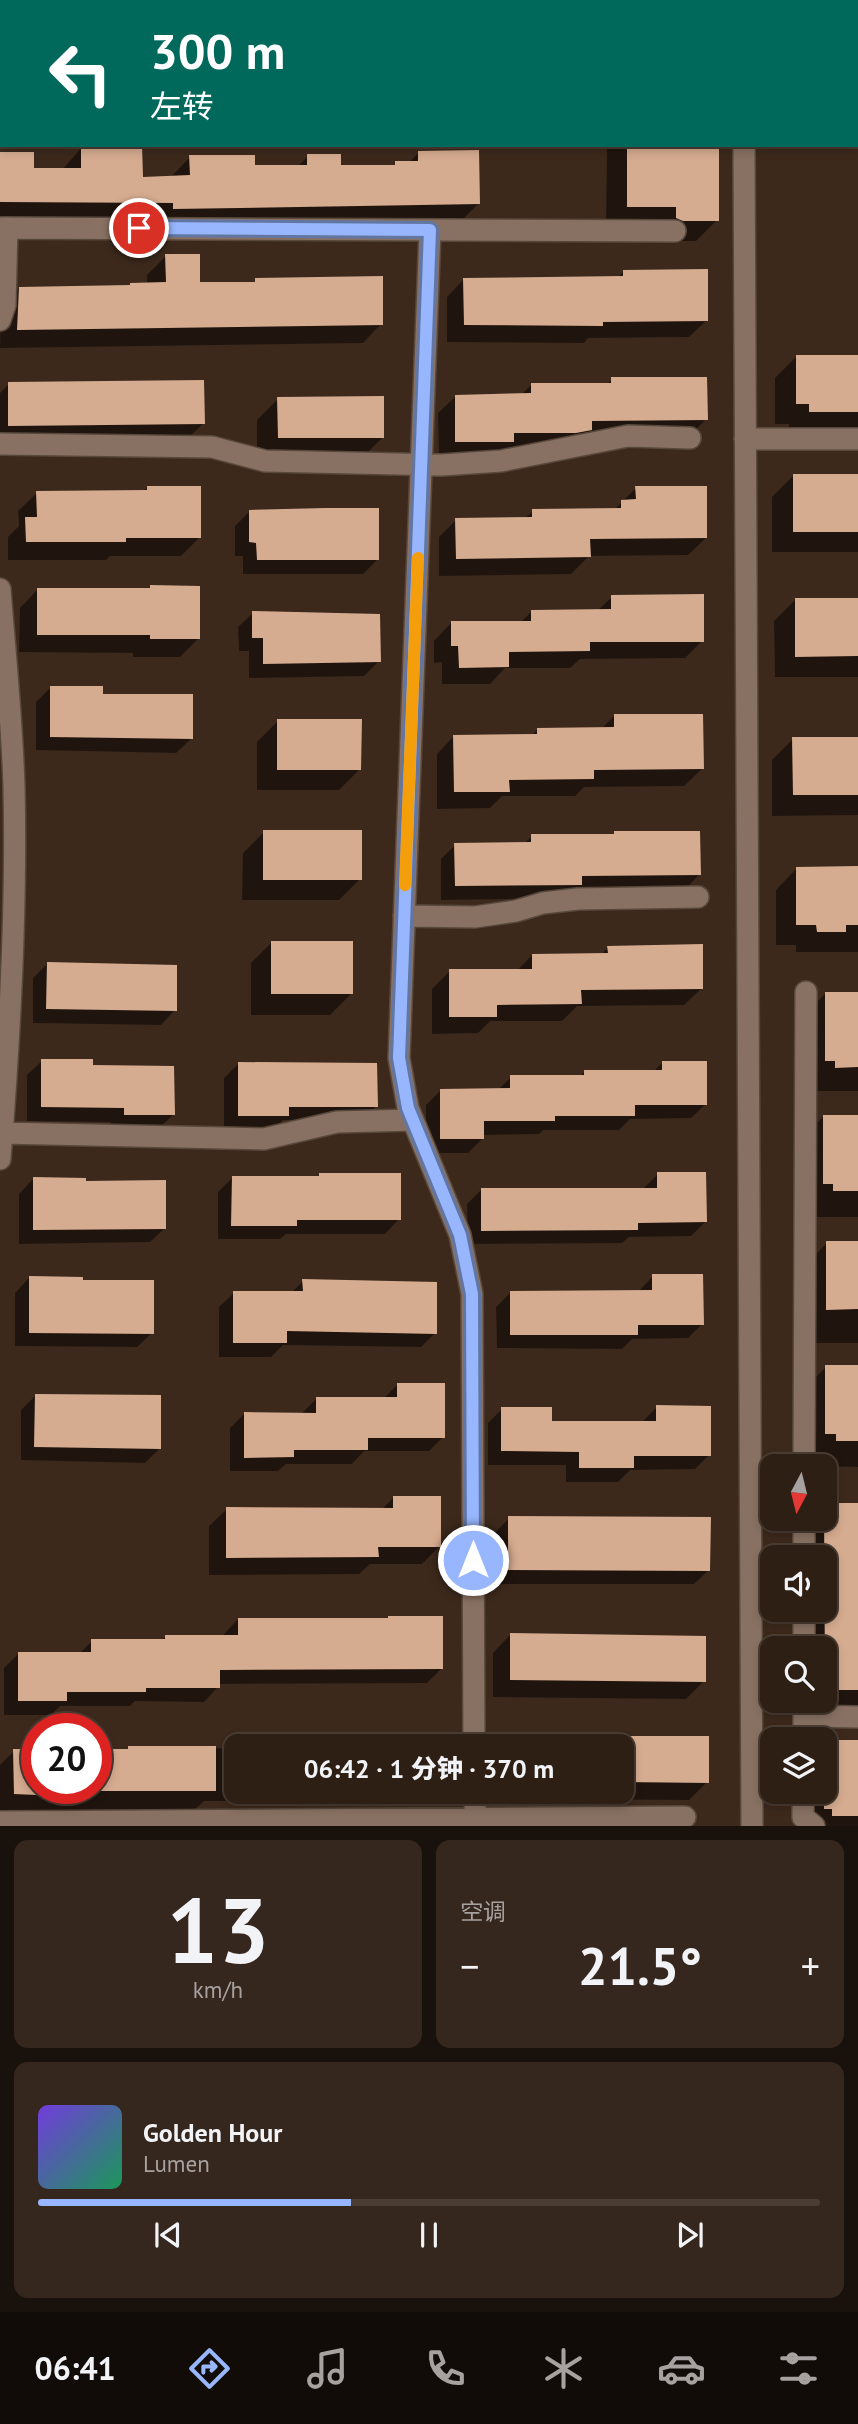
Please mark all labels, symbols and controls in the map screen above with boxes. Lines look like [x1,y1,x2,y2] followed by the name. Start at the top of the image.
[150,19,285,83] text: 300 m
[35,28,126,119] icon: left
[150,85,214,127] text: 左转
[109,198,169,258] pin
[120,209,158,247] icon: arrive
[760,1454,836,1531] north arrow
[760,1454,837,1804] map controls
[436,1523,510,1597] position arrow
[760,1545,837,1622] button: sound
[760,1636,837,1713] button: search
[21,1713,112,1804] speed limit sign: 20
[760,1727,837,1804] button: layers
[304,1752,554,1785] text: 06:42 · 1 分钟 · 370 m
[166,1870,270,1988] text: 13
[460,1897,506,1926] text: 空调
[578,1932,702,1999] text: 21.5°
[460,1941,479,1990] text: −
[801,1941,820,1990] text: +
[193,1975,243,2004] text: km/h
[143,2116,282,2149] text: Golden Hour
[143,2149,210,2178] text: Lumen
[149,2216,187,2254] icon: previous
[410,2216,448,2254] icon: pause
[671,2216,709,2254] icon: next
[185,2344,234,2393] icon: directions
[303,2344,352,2393] icon: music
[421,2344,470,2393] icon: phone
[539,2344,588,2393] icon: climate
[657,2344,706,2393] icon: car
[774,2344,823,2393] icon: filters
[34,2347,116,2389] text: 06:41

